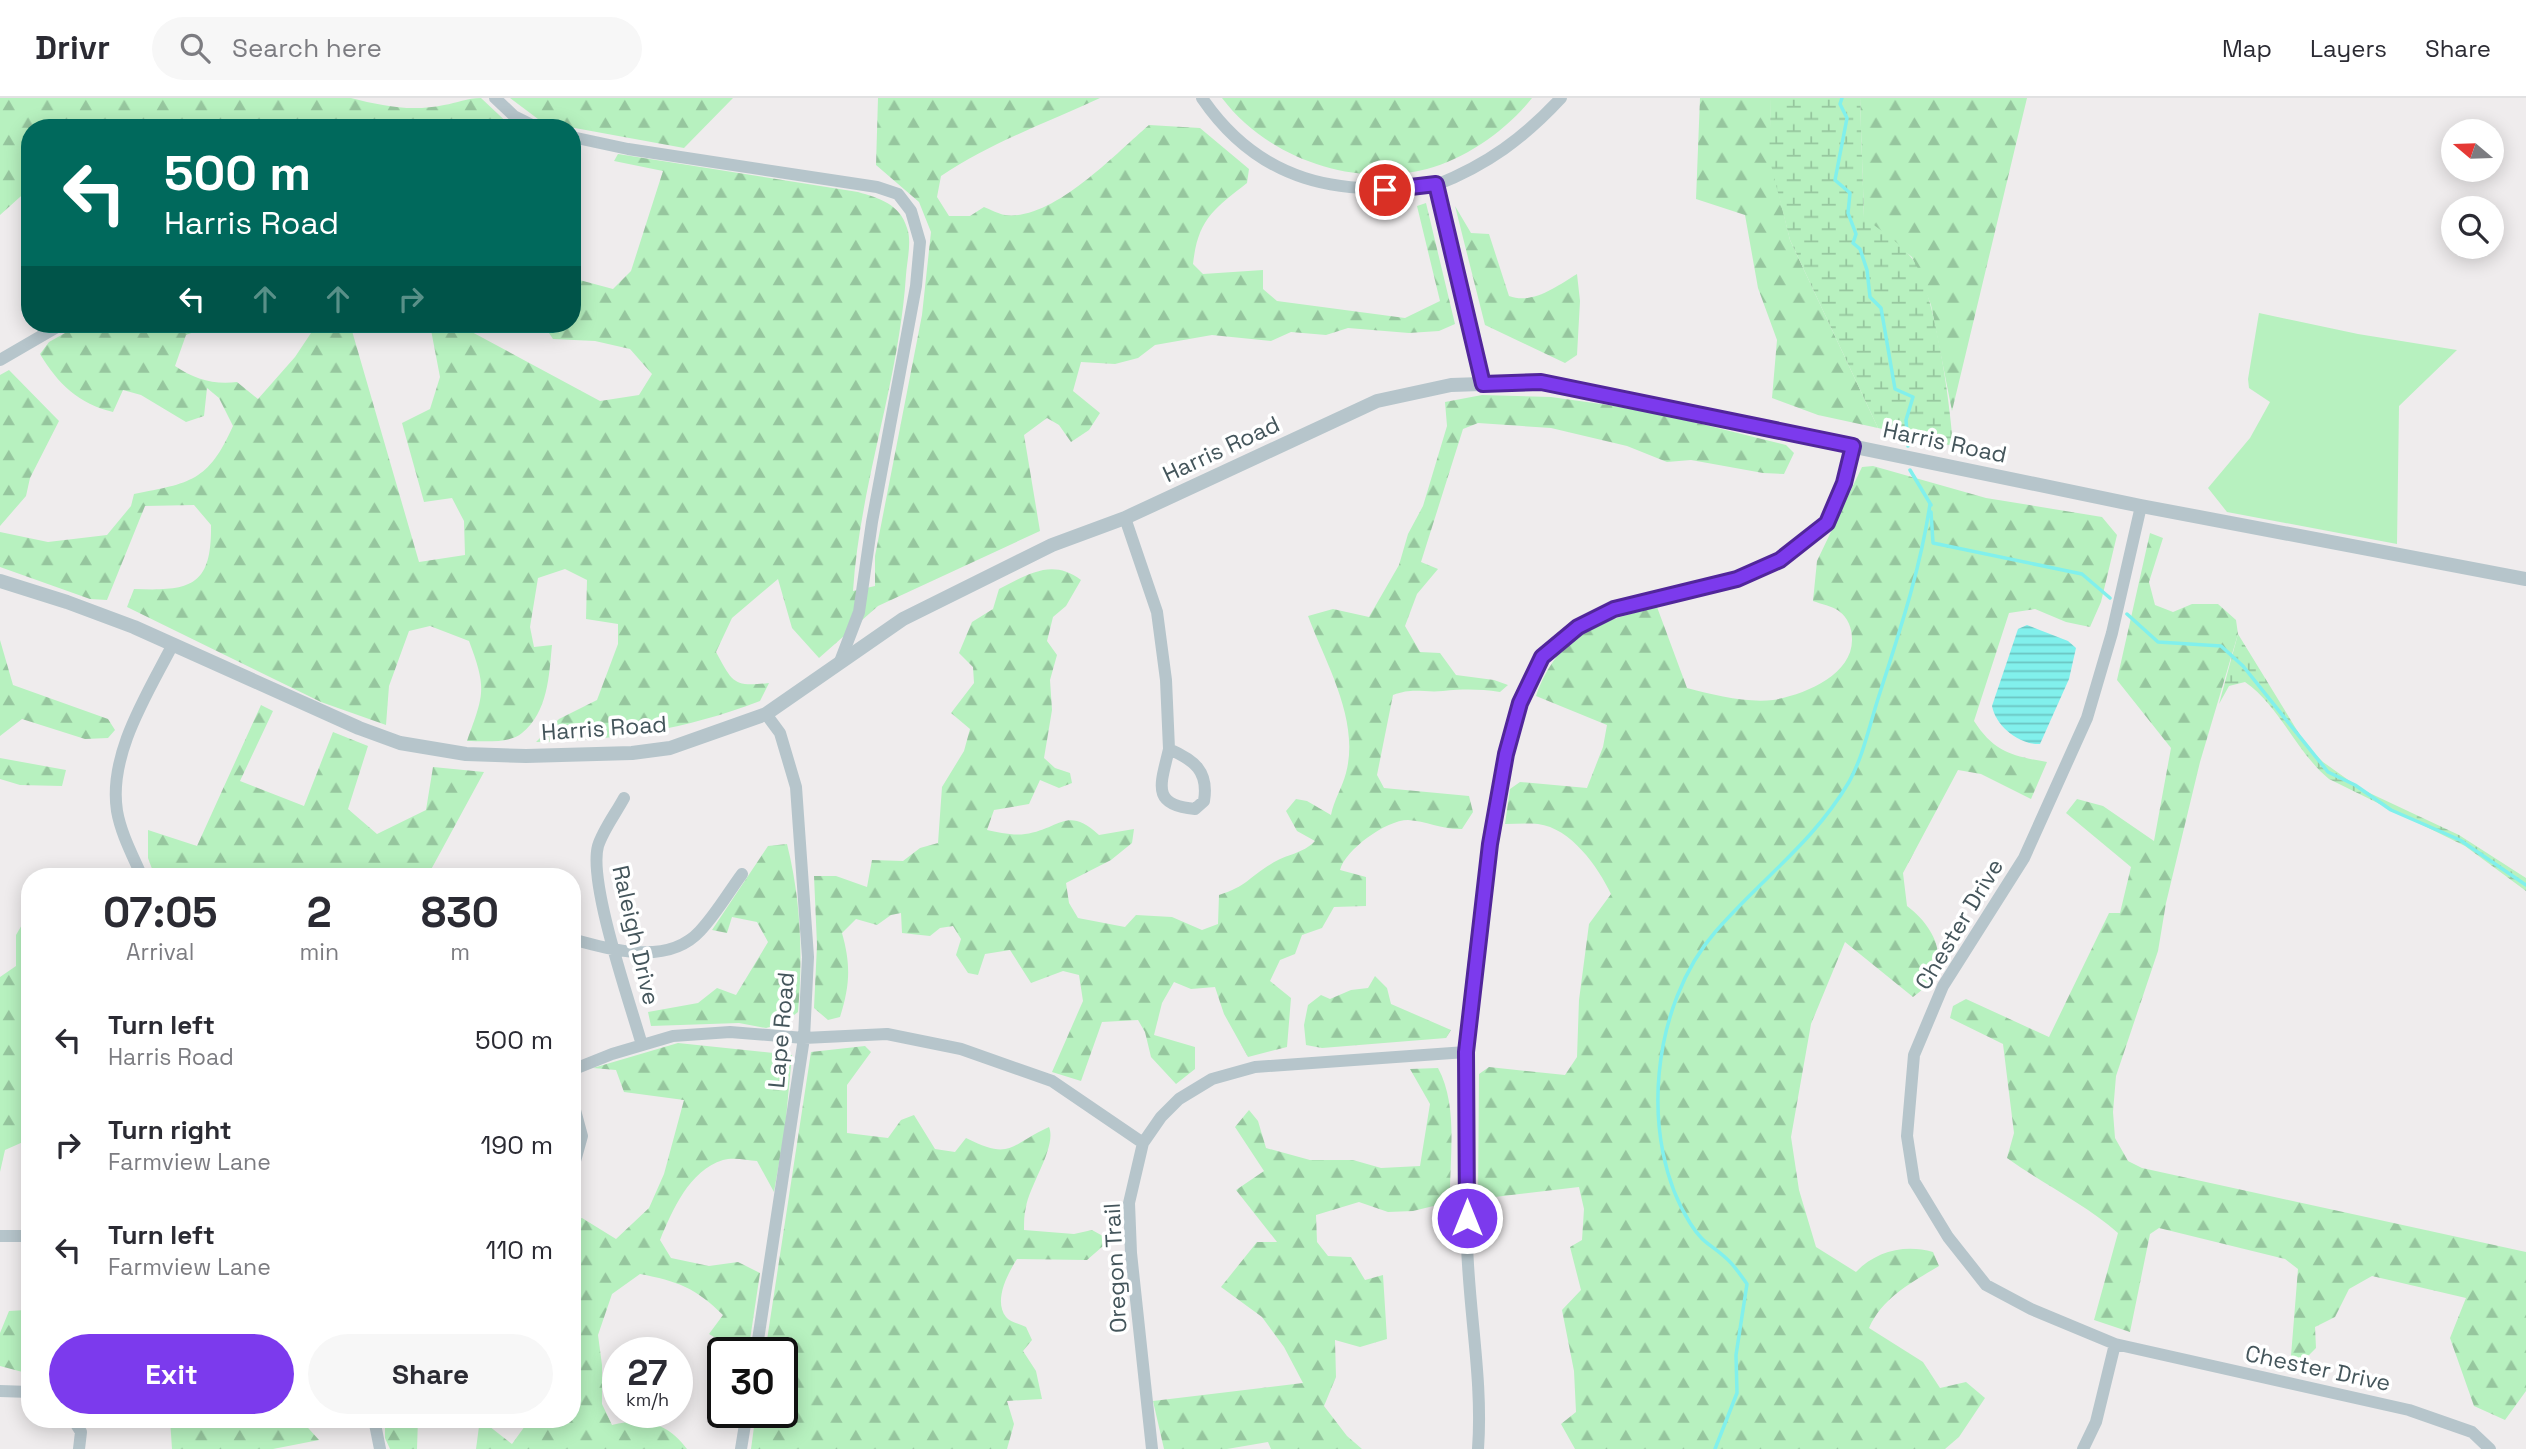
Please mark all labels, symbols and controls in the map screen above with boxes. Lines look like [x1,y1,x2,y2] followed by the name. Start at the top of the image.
[152,17,642,80] search box
[35,27,110,69] text: Drivr
[176,29,214,67] icon: search
[232,31,382,65] text: Search here
[2222,33,2272,64] text: Map
[2310,33,2387,64] text: Layers
[2425,33,2491,64] text: Share
[2441,119,2504,182] north arrow
[2441,119,2504,259] map controls
[164,142,311,204] text: 500 m
[49,147,140,238] icon: left
[1355,160,1415,220] pin
[1366,171,1404,209] icon: arrive
[2441,196,2504,259] button: search
[164,203,339,243] text: Harris Road
[173,280,211,318] icon: left
[246,280,284,318] icon: ahead
[319,280,357,318] icon: ahead
[392,280,430,318] icon: right
[1158,409,1284,489] street label: Harris Road
[1880,414,2010,470] street label: Harris Road
[540,709,668,747] street label: Harris Road
[1908,853,2010,995] street label: Chester Drive
[605,862,667,1008] street label: Raleigh Drive
[103,886,218,939] text: 07:05
[307,886,332,939] text: 2
[421,886,499,939] text: 830
[126,937,194,967] text: Arrival
[300,937,339,967] text: min
[450,937,470,967] text: m
[761,971,801,1089] street label: Lape Road
[108,1008,215,1042] text: Turn left
[49,1021,87,1059] icon: left
[475,1023,553,1057] text: 500 m
[108,1042,234,1072] text: Harris Road
[108,1113,232,1147] text: Turn right
[49,1126,87,1164] icon: right
[481,1128,553,1162] text: 190 m
[108,1147,271,1177] text: Farmview Lane
[1430,1181,1504,1255] position arrow
[1097,1202,1133,1334] street label: Oregon Trail
[108,1218,215,1252] text: Turn left
[49,1231,87,1269] icon: left
[486,1233,553,1267] text: 110 m
[108,1252,271,1282] text: Farmview Lane
[49,1334,294,1414] button: Exit
[308,1334,553,1414] button: Share
[707,1337,798,1428] speed limit sign: 30
[2243,1338,2393,1398] street label: Chester Drive
[628,1351,667,1395] text: 27
[626,1388,669,1411] text: km/h

